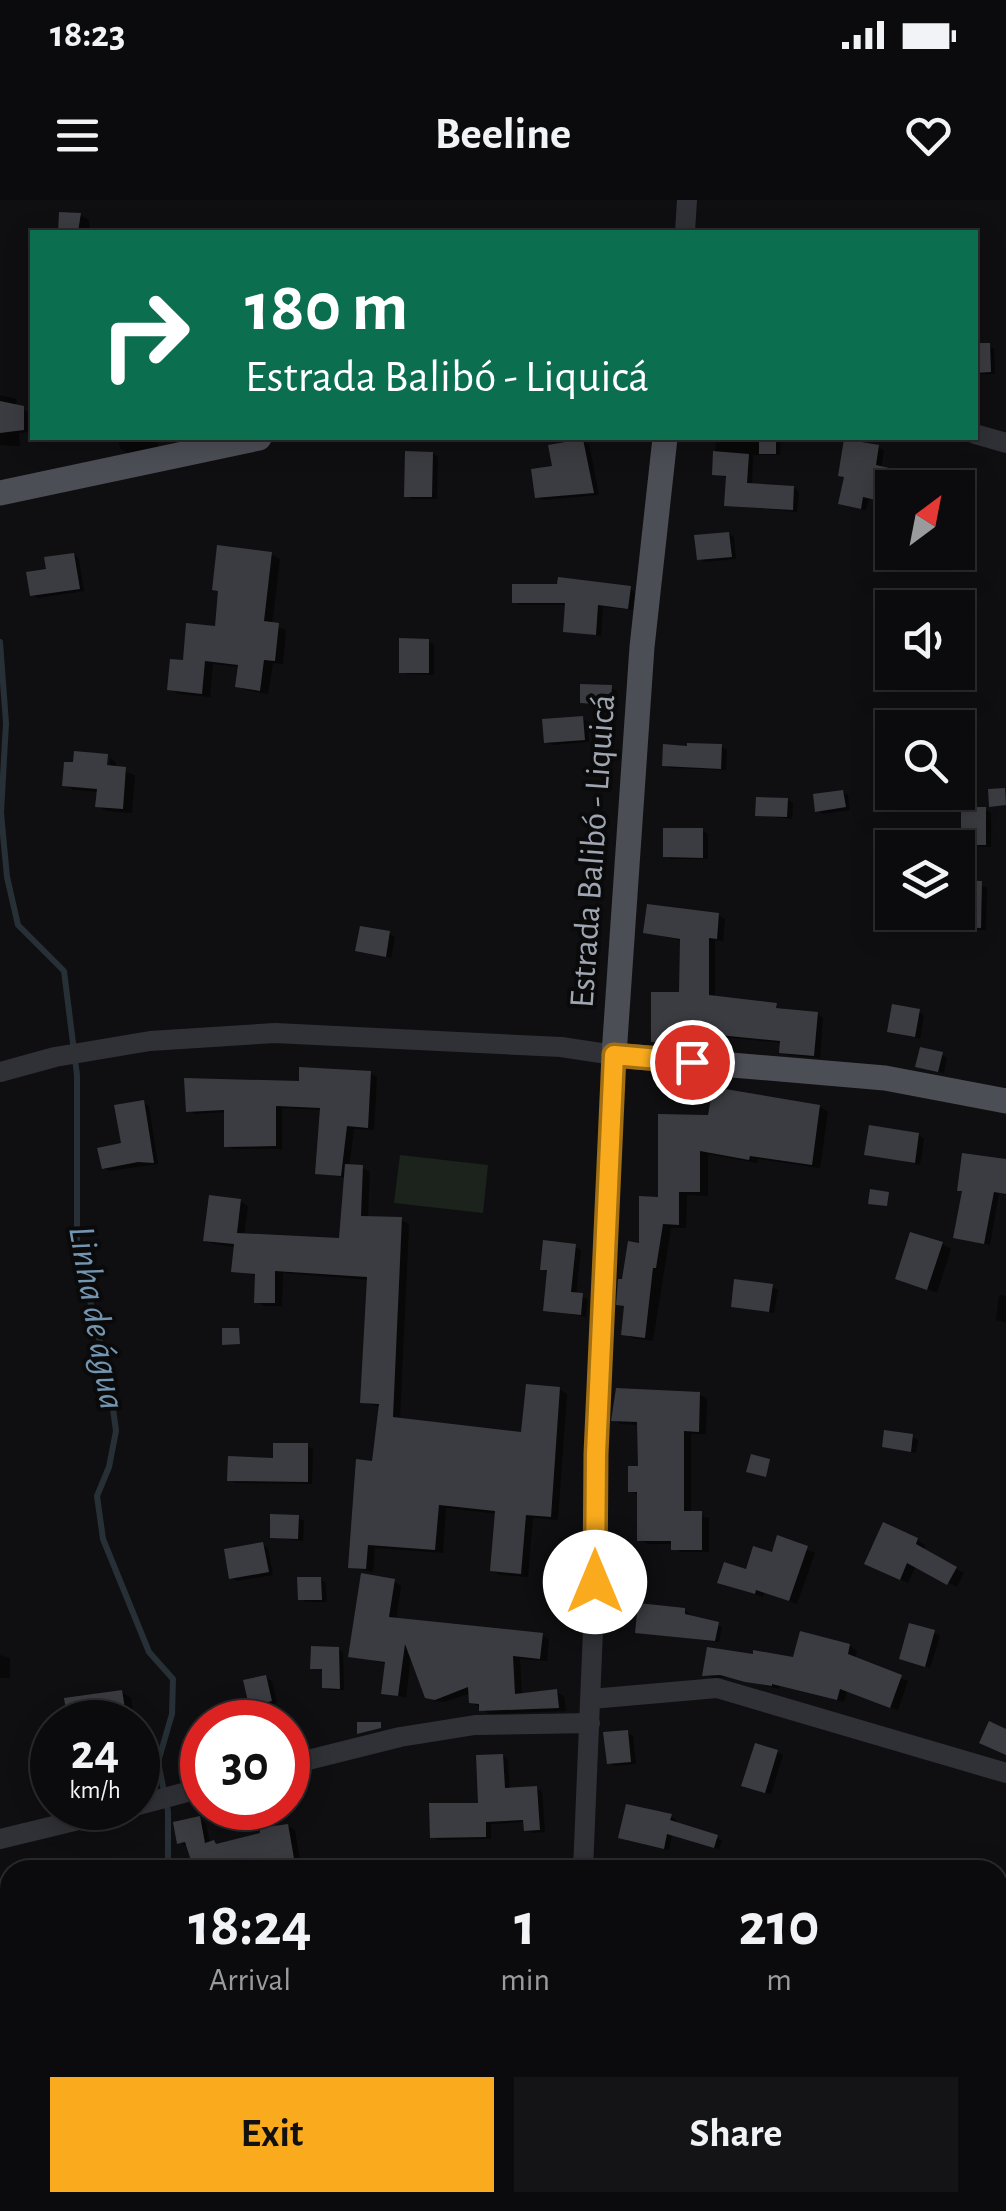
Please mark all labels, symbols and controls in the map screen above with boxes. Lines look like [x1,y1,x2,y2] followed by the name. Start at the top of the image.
[50,16,125,54] text: 18:23
[50,108,105,163] icon: menu
[901,108,956,163] icon: heart
[435,112,571,157] text: Beeline
[80,270,210,400] icon: right
[245,273,408,343] text: 180 m
[245,355,649,400] text: Estrada Balibó - Liquicá
[875,470,975,570] north arrow
[875,470,975,930] map controls
[875,590,975,690] button: sound
[565,693,621,1009] street label: Estrada Balibó - Liquicá
[875,710,975,810] button: search
[875,830,975,930] button: layers
[650,1020,735,1105] pin
[665,1035,720,1090] icon: arrive
[61,1223,131,1413] water label: Linha de água
[543,1530,647,1634] position arrow
[180,1700,310,1830] speed limit sign: 30
[71,1728,119,1778] text: 24
[69,1778,121,1803] text: km/h
[188,1896,312,1956] text: 18:24
[514,1896,536,1956] text: 1
[738,1896,820,1956] text: 210
[209,1964,291,1996] text: Arrival
[500,1964,550,1996] text: min
[766,1964,792,1996] text: m
[50,2077,494,2192] button: Exit
[514,2077,958,2192] button: Share

